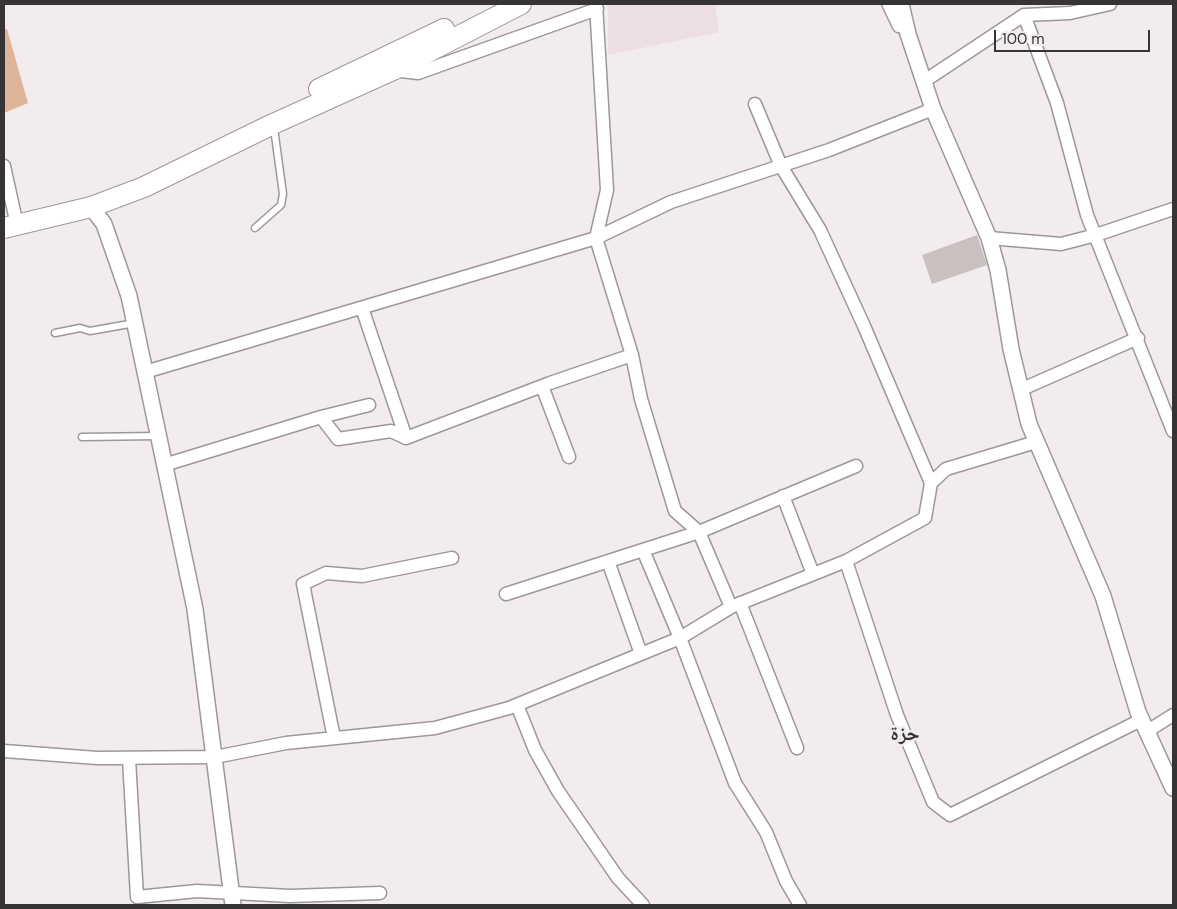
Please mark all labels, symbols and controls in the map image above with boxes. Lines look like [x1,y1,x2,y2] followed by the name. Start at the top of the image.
[997,20,1153,52] scale bar
[1002,29,1045,49] text: 100 m
[890,723,920,747] district label: حزة

